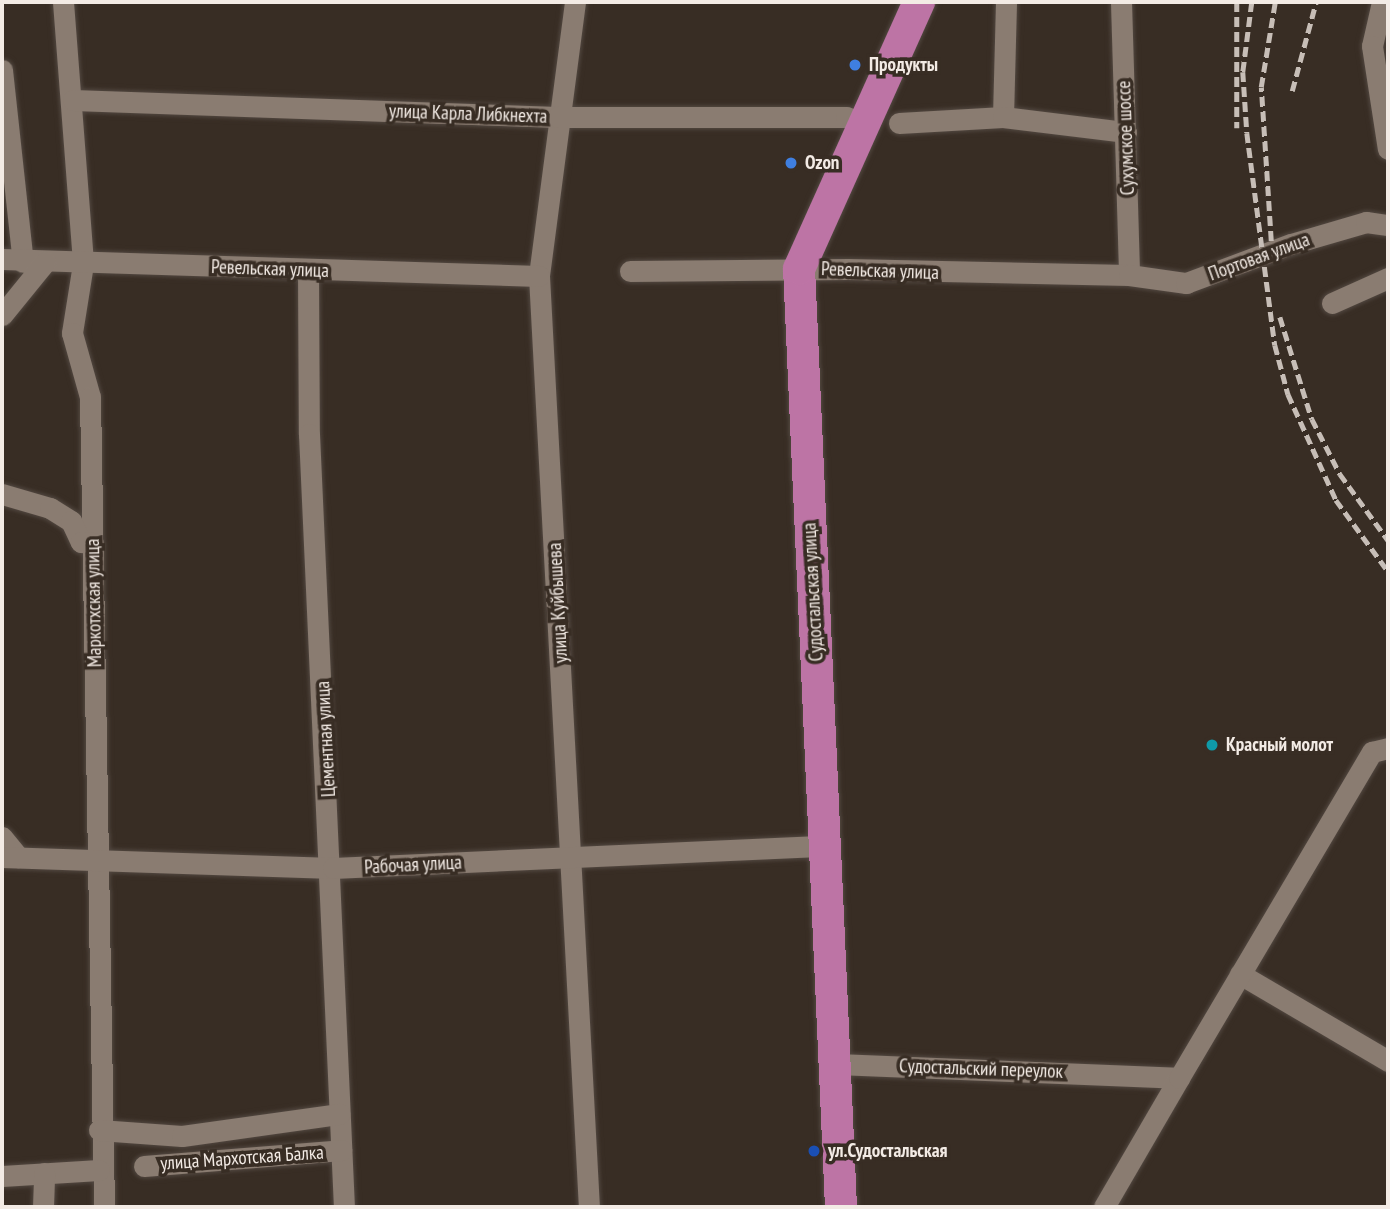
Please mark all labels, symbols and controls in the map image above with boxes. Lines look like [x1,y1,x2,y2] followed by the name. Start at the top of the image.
[869,54,938,76] place label: Продукты
[847,57,863,73] marker: Продукты
[1113,80,1139,196] street label: Сухумское шоссе
[388,100,548,128] street label: улица Карла Либкнехта
[805,152,839,174] place label: Ozon
[783,155,799,171] marker: Ozon
[1205,228,1313,286] street label: Портовая улица
[211,256,329,282] street label: Ревельская улица
[821,258,939,284] street label: Ревельская улица
[798,522,828,662] street label: Судостальская улица
[81,538,107,668] street label: Маркотхская улица
[543,542,573,664] street label: улица Куйбышева
[312,680,340,798] street label: Цементная улица
[1226,734,1333,756] place label: Красный молот
[1204,737,1220,753] marker: Красный молот
[364,851,462,879] street label: Рабочая улица
[899,1055,1063,1083] street label: Судостальский переулок
[828,1140,948,1162] place label: ул.Судостальская
[159,1141,325,1175] street label: улица Мархотская Балка
[806,1143,822,1159] marker: ул.Судостальская

